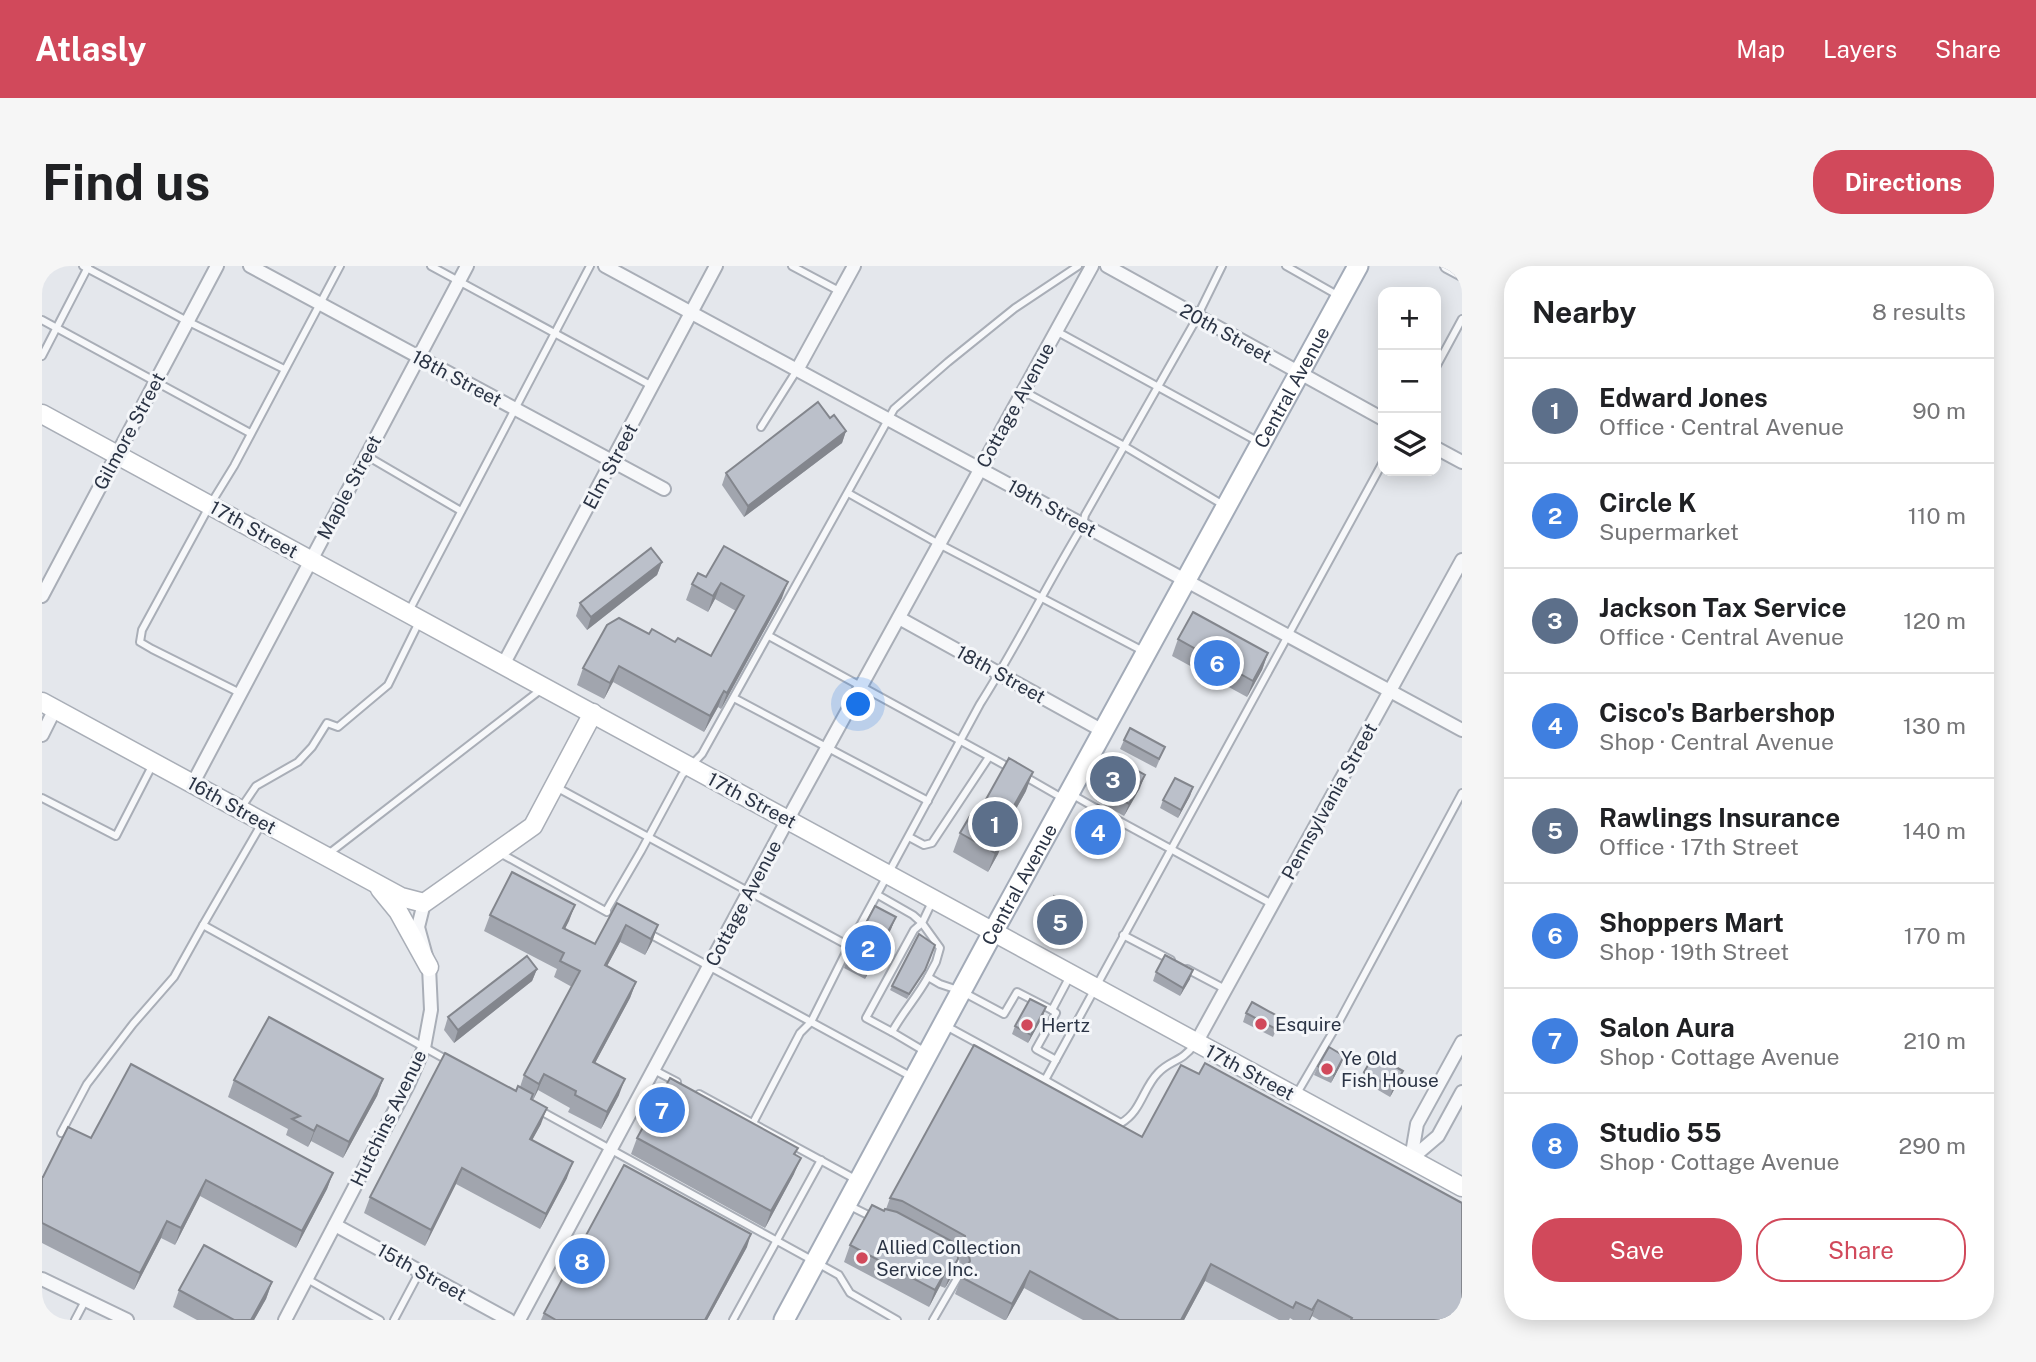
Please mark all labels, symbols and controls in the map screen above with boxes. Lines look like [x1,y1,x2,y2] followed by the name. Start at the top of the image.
[35,30,146,68] text: Atlasly
[1736,35,1785,63] text: Map
[1823,35,1897,63] text: Layers
[1935,35,2001,63] text: Share
[1813,150,1994,214] button: Directions
[42,153,210,211] text: Find us
[1378,287,1441,476] map controls
[1378,287,1441,350] button: +
[1532,294,1636,330] text: Nearby
[1872,298,1966,325] text: 8 results
[1176,299,1276,367] street label: 20th Street
[1249,323,1334,452] street label: Central Avenue
[972,339,1058,471] street label: Cottage Avenue
[408,345,506,411] street label: 18th Street
[1378,350,1441,413] button: −
[89,369,169,493] street label: Gilmore Street
[1599,382,1768,413] text: Edward Jones
[1550,397,1560,424] text: 1
[1912,397,1966,424] text: 90 m
[1378,413,1441,476] button: layers
[1599,413,1844,440] text: Office · Central Avenue
[578,419,642,513] street label: Elm Street
[312,431,386,543] street label: Maple Street
[1004,475,1100,541] street label: 19th Street
[1599,487,1697,518] text: Circle K
[206,496,302,562] street label: 17th Street
[1548,502,1562,529] text: 2
[1908,502,1966,529] text: 110 m
[1599,518,1739,545] text: Supermarket
[1599,592,1846,623] text: Jackson Tax Service
[1547,607,1563,634] text: 3
[1903,607,1966,634] text: 120 m
[1599,623,1844,650] text: Office · Central Avenue
[1194,637,1240,689] pin: 6
[953,641,1049,707] street label: 18th Street
[841,687,875,721] your location
[1599,697,1835,728] text: Cisco's Barbershop
[1547,712,1563,739] text: 4
[1903,712,1966,739] text: 130 m
[1277,719,1381,883] street label: Pennsylvania Street
[1599,728,1834,755] text: Shop · Central Avenue
[1090,753,1136,805] pin: 3
[704,767,800,833] street label: 17th Street
[184,772,280,838] street label: 16th Street
[972,798,1018,850] pin: 1
[1599,802,1840,833] text: Rawlings Insurance
[1075,806,1121,858] pin: 4
[1547,817,1563,844] text: 5
[1903,817,1966,844] text: 140 m
[977,820,1061,949] street label: Central Avenue
[1599,833,1799,860] text: Office · 17th Street
[701,836,785,970] street label: Cottage Avenue
[1037,896,1083,948] pin: 5
[1599,907,1784,938] text: Shoppers Mart
[845,922,891,974] pin: 2
[1547,922,1563,949] text: 6
[1904,922,1966,949] text: 170 m
[1599,938,1789,965] text: Shop · 19th Street
[1599,1012,1735,1043] text: Salon Aura
[1275,1013,1342,1035] place label: Esquire
[1041,1014,1090,1036] place label: Hertz
[1253,1016,1269,1032] marker: Esquire
[1019,1017,1035,1033] marker: Hertz
[1548,1027,1562,1054] text: 7
[1903,1027,1966,1054] text: 210 m
[1202,1039,1298,1105] street label: 17th Street
[1599,1043,1840,1070] text: Shop · Cottage Avenue
[345,1046,431,1190] street label: Hutchins Avenue
[1341,1047,1439,1091] place label: Ye Old Fish House
[1319,1061,1335,1077] marker: Ye Old Fish House
[639,1084,685,1136] pin: 7
[1599,1117,1721,1148] text: Studio 55
[1547,1132,1563,1159] text: 8
[1899,1132,1966,1159] text: 290 m
[1599,1148,1840,1175] text: Shop · Cottage Avenue
[1532,1218,1742,1282] button: Save
[1756,1218,1966,1282] button: Share
[559,1235,605,1287] pin: 8
[876,1236,1021,1280] place label: Allied Collection Service Inc.
[374,1239,470,1305] street label: 15th Street
[854,1250,870,1266] marker: Allied Collection Service Inc.

